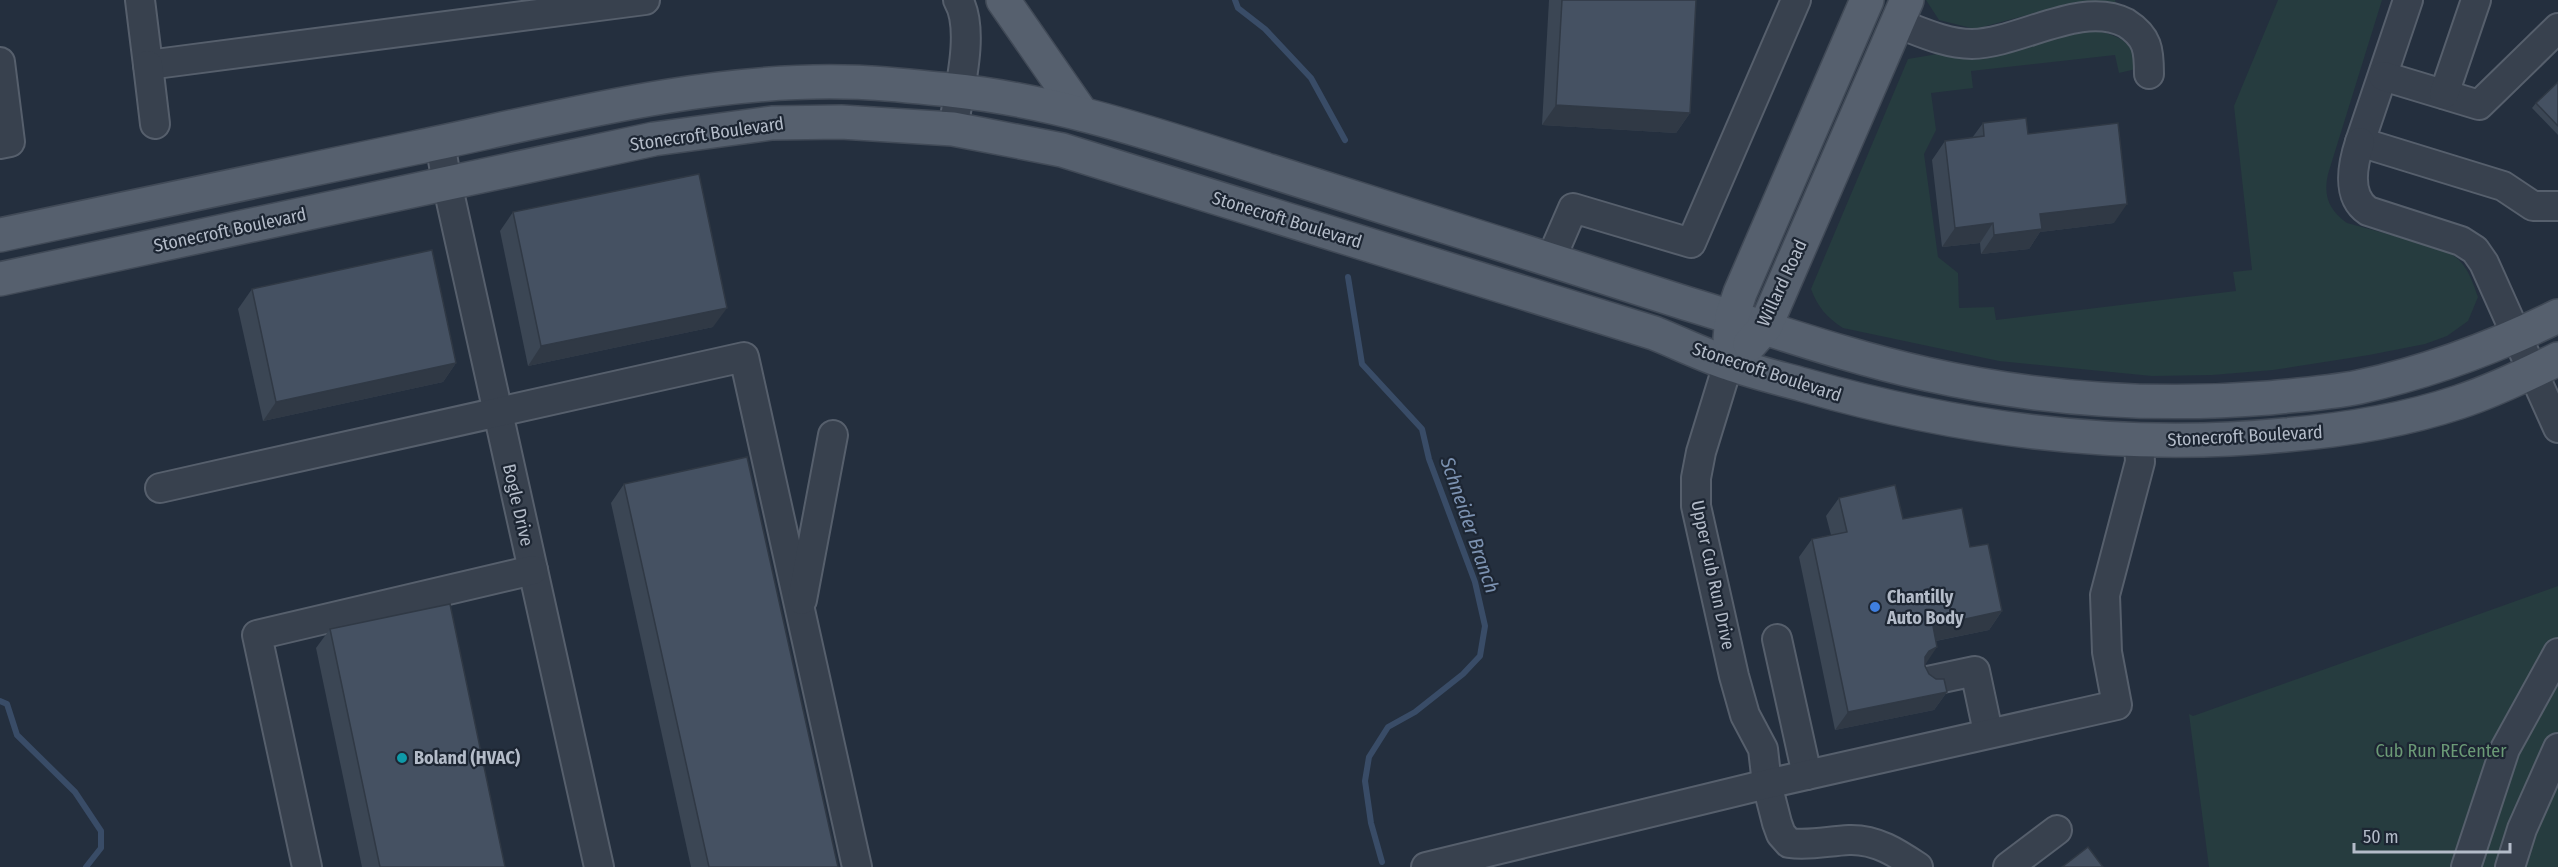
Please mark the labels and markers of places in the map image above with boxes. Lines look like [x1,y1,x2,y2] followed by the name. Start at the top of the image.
[1886,586,1964,629] place label: Chantilly Auto Body
[1868,600,1882,614] marker: Chantilly Auto Body
[414,747,521,769] place label: Boland (HVAC)
[395,751,409,765] marker: Boland (HVAC)

